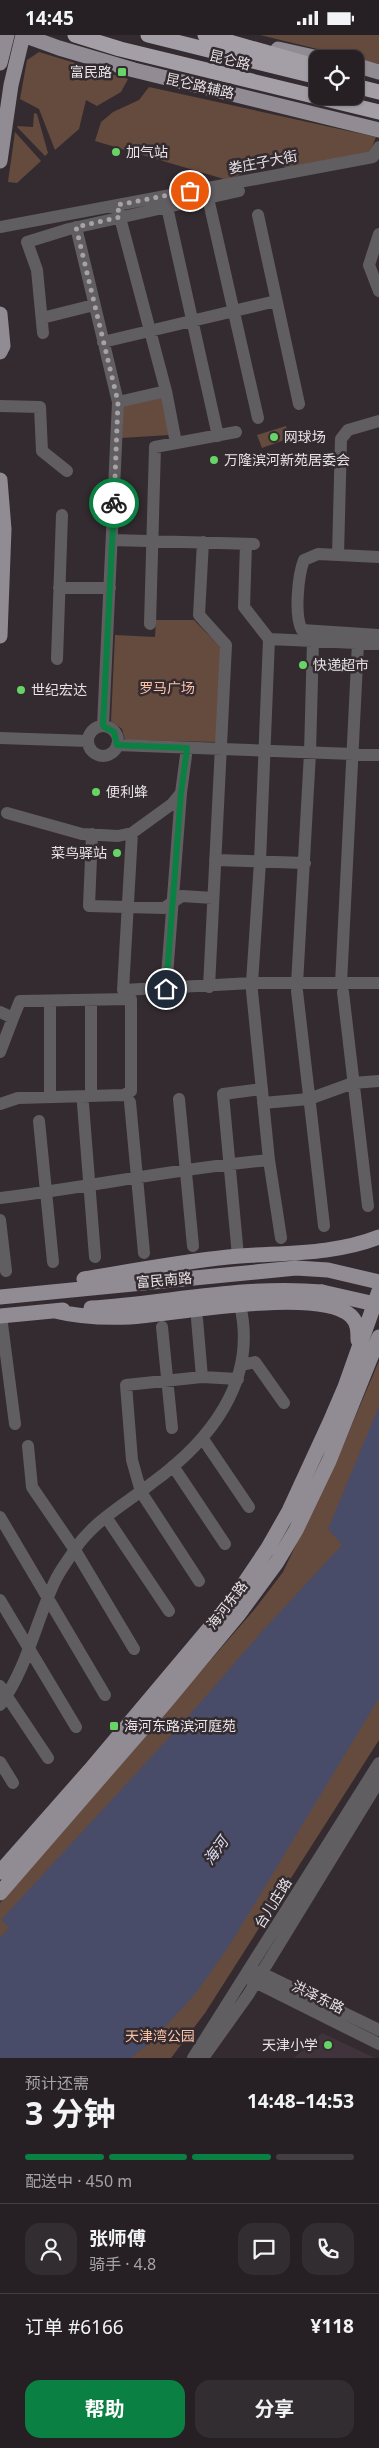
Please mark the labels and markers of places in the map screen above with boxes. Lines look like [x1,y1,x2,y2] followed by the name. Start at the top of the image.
[70,62,112,81] place label: 富民路
[116,66,128,78] marker: 富民路
[126,142,168,161] place label: 加气站
[110,146,122,158] marker: 加气站
[169,170,211,212] pin
[284,427,326,446] place label: 网球场
[268,431,280,443] marker: 网球场
[224,450,350,469] place label: 万隆滨河新苑居委会
[208,454,220,466] marker: 万隆滨河新苑居委会
[313,655,369,674] place label: 快递超市
[297,659,309,671] marker: 快递超市
[31,680,87,699] place label: 世纪宏达
[15,684,27,696] marker: 世纪宏达
[106,782,148,801] place label: 便利蜂
[90,786,102,798] marker: 便利蜂
[51,843,107,862] place label: 菜鸟驿站
[111,847,123,859] marker: 菜鸟驿站
[145,968,187,1010] pin
[124,1716,236,1735] place label: 海河东路滨河庭苑
[108,1720,120,1732] marker: 海河东路滨河庭苑
[262,2035,318,2054] place label: 天津小学
[322,2039,334,2051] marker: 天津小学

